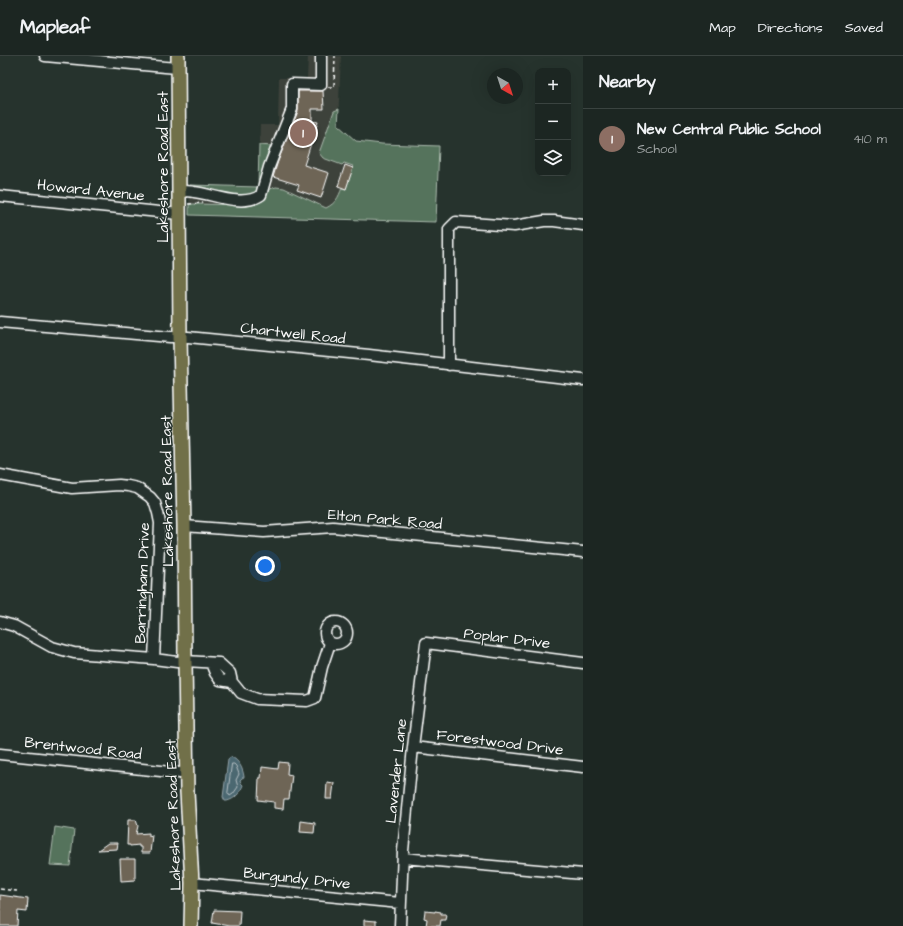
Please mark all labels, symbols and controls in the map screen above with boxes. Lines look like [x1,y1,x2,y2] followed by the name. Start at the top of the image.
[20,14,90,41] text: Mapleaf
[709,18,736,38] text: Map
[758,18,823,38] text: Directions
[845,18,883,38] text: Saved
[487,68,523,104] north arrow
[535,68,571,176] map controls
[535,68,571,104] button: +
[599,70,656,94] text: Nearby
[153,91,174,243] street label: Lakeshore Road East
[535,104,571,140] button: −
[290,118,316,148] pin: 1
[637,119,821,140] text: New Central Public School
[611,130,613,148] text: 1
[853,130,887,148] text: 410 m
[535,140,571,176] button: layers
[637,140,677,158] text: School
[36,174,146,207] street label: Howard Avenue
[239,318,347,349] street label: Chartwell Road
[156,415,179,567] street label: Lakeshore Road East
[327,504,443,535] street label: Elton Park Road
[130,522,156,644] street label: Barringham Drive
[255,556,275,576] your location
[463,623,551,654] street label: Poplar Drive
[381,718,412,824] street label: Lavender Lane
[435,724,565,761] street label: Forestwood Drive
[23,732,143,765] street label: Brentwood Road
[160,739,187,891] street label: Lakeshore Road East
[242,862,352,896] street label: Burgundy Drive

